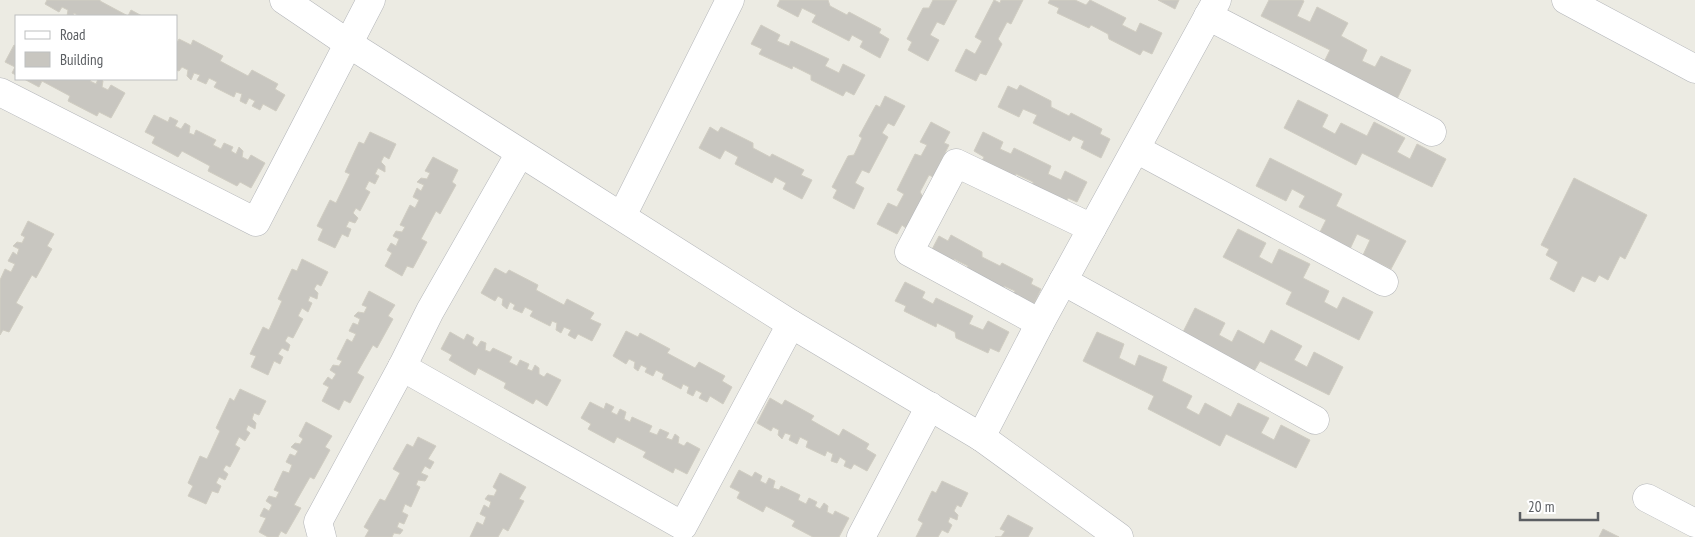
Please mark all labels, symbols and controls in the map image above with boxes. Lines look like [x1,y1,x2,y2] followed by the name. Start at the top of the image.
[15,15,178,80] legend
[60,25,86,44] text: Road
[60,50,103,69] text: Building
[1520,490,1598,522] scale bar
[1528,497,1554,516] text: 20 m

